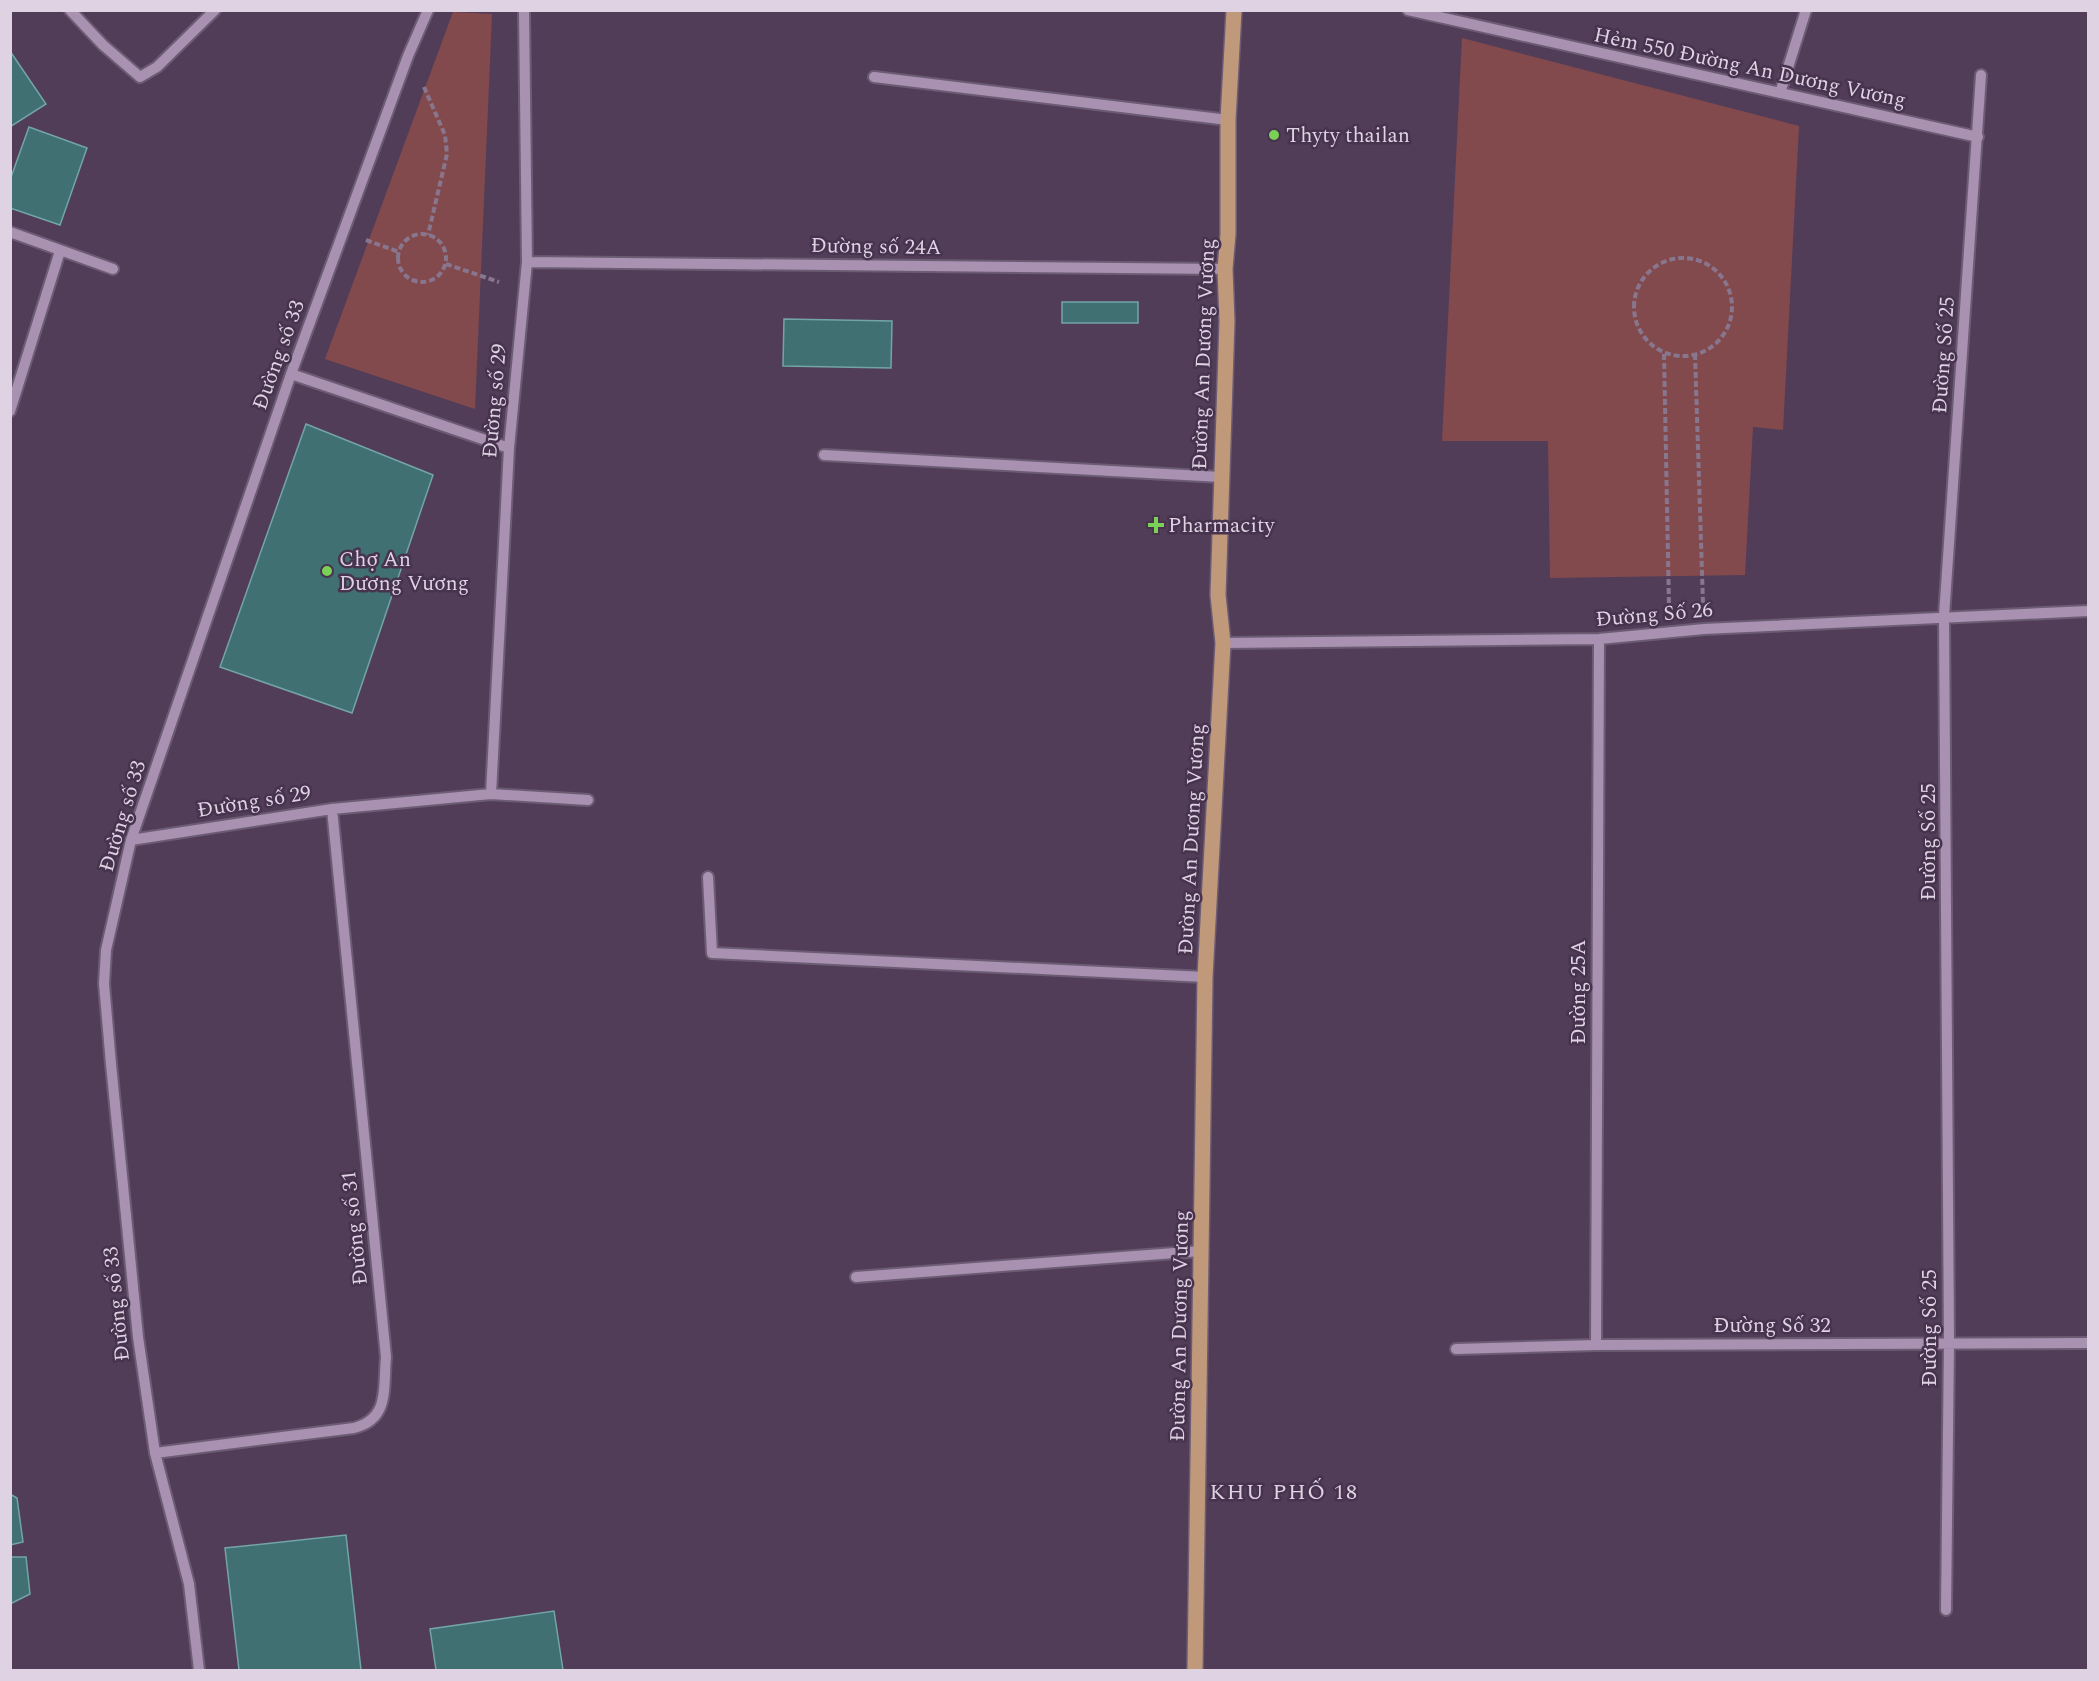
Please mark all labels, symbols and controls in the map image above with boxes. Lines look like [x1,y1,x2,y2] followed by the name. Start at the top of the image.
[1591,19,1909,117] street label: Hẻm 550 Đường An Dương Vương
[1286,120,1410,152] place label: Thyty thailan
[1267,128,1281,142] marker: Thyty thailan
[810,230,942,264] street label: Đường số 24A
[1184,238,1224,470] street label: Đường An Dương Vương
[244,295,314,415] street label: Đường số 33
[1924,295,1964,415] street label: Đường Số 25
[474,342,516,460] street label: Đường số 29
[1168,510,1275,542] place label: Pharmacity
[1149,518,1163,532] marker: Pharmacity
[339,544,469,600] place label: Chợ An Dương Vương
[320,564,334,578] marker: Chợ An Dương Vương
[1594,594,1714,636] street label: Đường Số 26
[1170,723,1214,955] street label: Đường An Dương Vương
[91,756,155,876] street label: Đường số 33
[195,777,313,827] street label: Đường số 29
[1913,783,1945,901] street label: Đường Số 25
[1563,939,1595,1044] street label: Đường 25A
[333,1169,377,1287] street label: Đường số 31
[1162,1210,1198,1442] street label: Đường An Dương Vương
[95,1245,139,1363] street label: Đường số 33
[1914,1269,1946,1387] street label: Đường Số 25
[1713,1310,1831,1342] street label: Đường Số 32
[1209,1476,1359,1509] district label: KHU PHỐ 18

